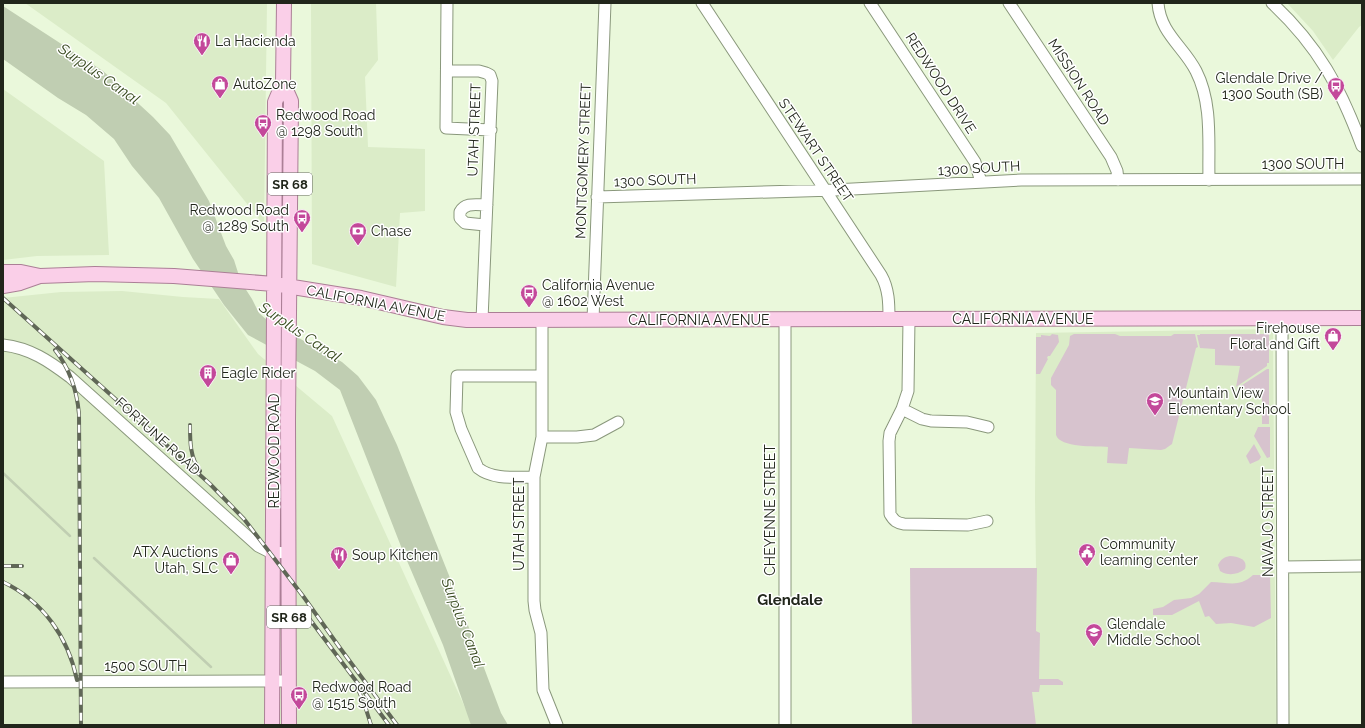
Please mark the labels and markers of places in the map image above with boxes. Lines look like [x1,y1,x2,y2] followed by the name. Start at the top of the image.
[192,31,212,56] restaurant icon: La Hacienda
[215,33,296,49] place label: La Hacienda
[1215,70,1324,102] place label: Glendale Drive / 1300 South (SB)
[210,74,230,99] shop icon: AutoZone
[233,76,297,92] place label: AutoZone
[1326,76,1346,101] bus stop icon: Glendale Drive / 1300 South (SB)
[276,107,375,139] place label: Redwood Road @ 1298 South
[253,113,273,138] bus stop icon: Redwood Road @ 1298 South
[190,202,289,234] place label: Redwood Road @ 1289 South
[292,208,312,233] bus stop icon: Redwood Road @ 1289 South
[348,221,368,246] bank icon: Chase
[371,223,411,239] place label: Chase
[542,277,655,309] place label: California Avenue @ 1602 West
[519,283,539,308] bus stop icon: California Avenue @ 1602 West
[1230,320,1320,352] place label: Firehouse Floral and Gift
[1323,326,1343,351] shop icon: Firehouse Floral and Gift
[198,363,218,388] building icon: Eagle Rider
[221,365,295,381] place label: Eagle Rider
[1168,385,1291,417] place label: Mountain View Elementary School
[1145,391,1165,416] school or university icon: Mountain View Elementary School
[1100,536,1198,568] place label: Community learning center
[1077,542,1097,567] public building icon: Community learning center
[133,544,218,576] place label: ATX Auctions Utah, SLC
[329,545,349,570] restaurant icon: Soup Kitchen
[352,547,438,563] place label: Soup Kitchen
[221,550,241,575] shop icon: ATX Auctions Utah, SLC
[1107,616,1200,648] place label: Glendale Middle School
[1084,622,1104,647] school or university icon: Glendale Middle School
[312,679,411,711] place label: Redwood Road @ 1515 South
[289,685,309,710] bus stop icon: Redwood Road @ 1515 South

